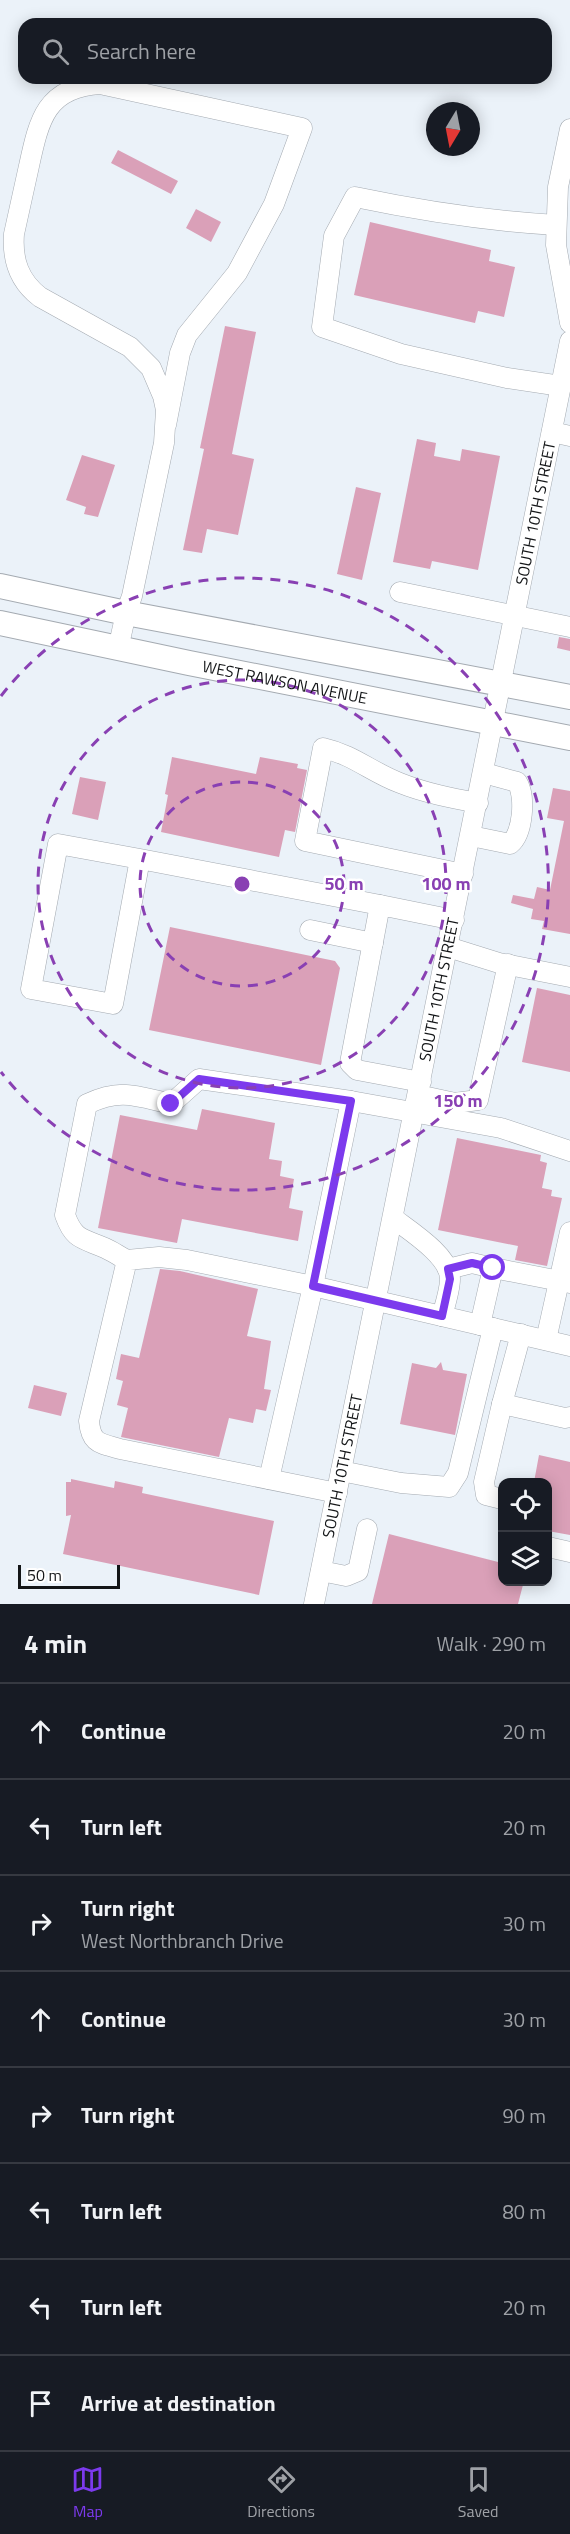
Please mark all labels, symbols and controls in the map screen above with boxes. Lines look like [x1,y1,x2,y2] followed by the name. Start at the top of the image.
[18,18,552,84] search box
[87,34,196,68] text: Search here
[39,35,72,68] icon: search
[426,102,480,156] north arrow
[509,439,561,587] street label: SOUTH 10TH STREET
[200,654,370,710] street label: WEST RAWSON AVENUE
[324,870,364,897] text: 50 m
[421,870,471,897] text: 100 m
[232,874,252,894] centre of rings
[412,915,465,1063] street label: SOUTH 10TH STREET
[433,1087,483,1114] text: 150 m
[157,1090,183,1116] route end
[479,1254,505,1280] route start
[316,1391,368,1540] street label: SOUTH 10TH STREET
[498,1478,552,1586] map controls
[498,1478,552,1532] button: locate
[498,1532,552,1586] button: layers
[18,1562,120,1590] scale bar
[27,1563,62,1587] text: 50 m
[24,1624,87,1663] text: 4 min
[437,1628,546,1659] text: Walk · 290 m
[81,1714,166,1748] text: Continue
[24,1715,57,1748] icon: ahead
[502,1716,546,1747] text: 20 m
[81,1810,162,1844] text: Turn left
[24,1811,57,1844] icon: left
[502,1812,546,1843] text: 20 m
[81,1891,175,1925] text: Turn right
[24,1907,57,1940] icon: right
[502,1908,546,1939] text: 30 m
[81,1925,284,1956] text: West Northbranch Drive
[81,2002,166,2036] text: Continue
[24,2003,57,2036] icon: ahead
[502,2004,546,2035] text: 30 m
[81,2098,175,2132] text: Turn right
[24,2099,57,2132] icon: right
[502,2100,546,2131] text: 90 m
[81,2194,162,2228] text: Turn left
[24,2195,57,2228] icon: left
[502,2196,546,2227] text: 80 m
[81,2290,162,2324] text: Turn left
[24,2291,57,2324] icon: left
[502,2292,546,2323] text: 20 m
[81,2386,276,2420] text: Arrive at destination
[24,2387,57,2420] icon: arrive
[71,2463,104,2523] tab: Map
[247,2463,315,2523] tab: Directions
[458,2463,499,2523] tab: Saved

